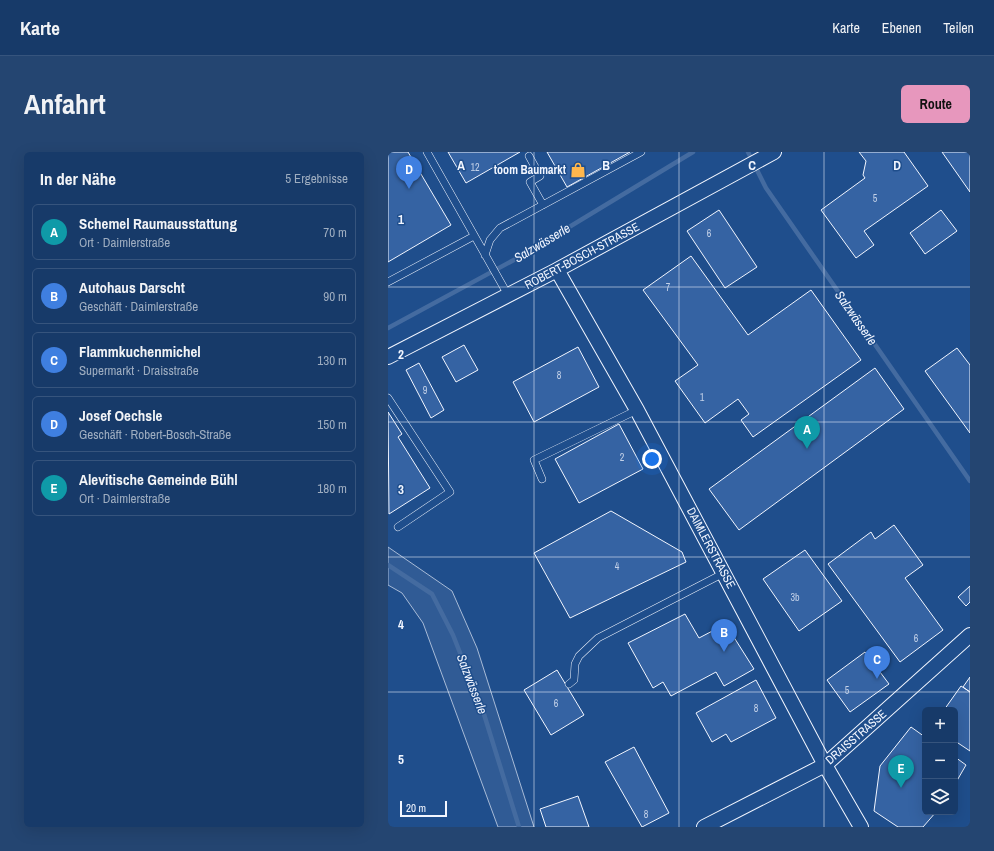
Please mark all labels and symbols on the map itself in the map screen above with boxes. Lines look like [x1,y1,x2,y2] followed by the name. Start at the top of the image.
[396,156,422,189] pin: D
[457,157,465,174] text: A
[602,157,610,174] text: B
[748,157,756,174] text: C
[893,157,901,174] text: D
[470,161,480,174] house number: 12
[569,161,587,179] shop icon: toom Baumarkt
[494,162,567,178] place label: toom Baumarkt
[873,192,878,205] house number: 5
[398,211,404,228] text: 1
[522,219,642,293] street label: ROBERT-BOSCH-STRASSE
[511,220,573,266] water label: Salzwässerle
[707,227,712,240] house number: 6
[666,281,671,294] house number: 7
[831,287,881,349] water label: Salzwässerle
[398,346,404,363] text: 2
[557,369,562,382] house number: 8
[423,384,428,397] house number: 9
[700,391,705,404] house number: 1
[794,416,820,449] pin: A
[642,449,662,469] your location
[620,451,625,464] house number: 2
[398,481,404,498] text: 3
[683,505,739,591] street label: DAIMLERSTRASSE
[615,560,620,573] house number: 4
[790,591,800,604] house number: 3b
[398,616,404,633] text: 4
[711,619,737,652] pin: B
[914,632,919,645] house number: 6
[864,646,890,679] pin: C
[453,652,491,716] water label: Salzwässerle
[845,684,850,697] house number: 5
[554,697,559,710] house number: 6
[754,702,759,715] house number: 8
[822,706,890,768] street label: DRAISSTRASSE
[398,751,404,768] text: 5
[888,755,914,788] pin: E
[400,799,447,818] scale bar
[644,808,649,821] house number: 8

